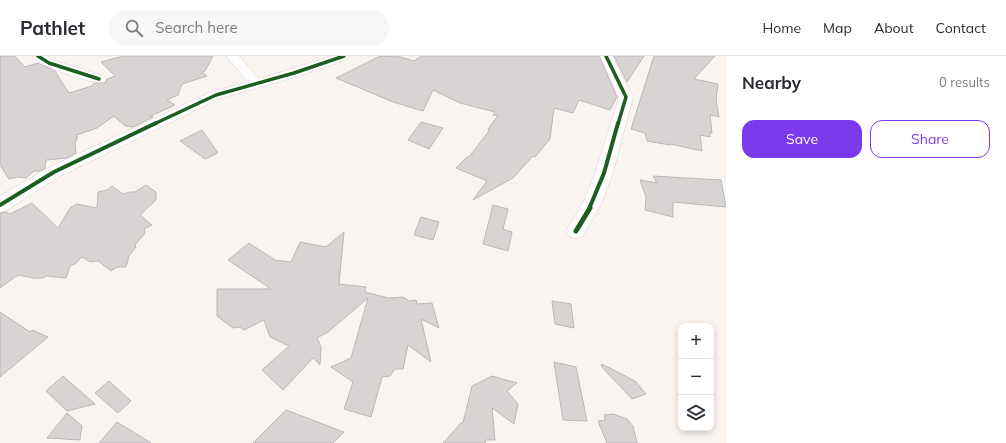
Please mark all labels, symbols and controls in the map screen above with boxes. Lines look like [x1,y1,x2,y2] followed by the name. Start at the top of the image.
[109,10,389,46] search box
[20,16,85,40] text: Pathlet
[123,17,145,39] icon: search
[155,18,238,37] text: Search here
[762,19,801,37] text: Home
[823,19,852,37] text: Map
[874,19,914,37] text: About
[936,19,986,37] text: Contact
[742,72,801,93] text: Nearby
[939,74,990,90] text: 0 results
[742,120,862,158] button: Save
[870,120,990,158] button: Share
[678,323,714,431] map controls
[678,323,714,359] button: +
[678,359,714,395] button: −
[678,395,714,431] button: layers

